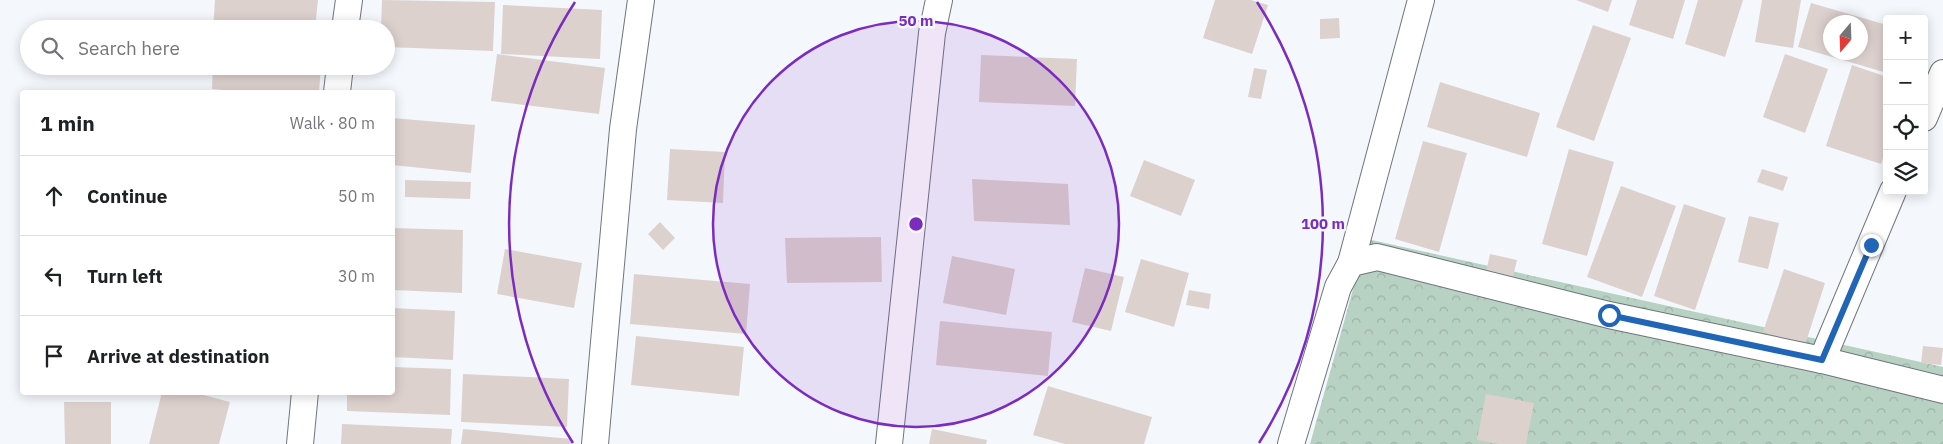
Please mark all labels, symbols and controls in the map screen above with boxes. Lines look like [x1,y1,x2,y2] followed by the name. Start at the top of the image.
[899,11,933,30] text: 50 m
[1823,15,1868,60] north arrow
[1883,15,1928,195] map controls
[1883,15,1928,60] button: +
[20,20,395,75] search box
[38,34,66,62] icon: search
[78,36,180,60] text: Search here
[1883,60,1928,105] button: −
[1883,105,1928,150] button: locate
[40,109,95,137] text: 1 min
[290,113,375,133] text: Walk · 80 m
[1883,150,1928,195] button: layers
[40,182,68,210] icon: ahead
[87,184,167,208] text: Continue
[338,186,375,206] text: 50 m
[1301,214,1345,233] text: 100 m
[907,215,925,233] centre of rings
[1860,234,1883,257] route end
[40,262,68,290] icon: left
[87,264,163,288] text: Turn left
[338,266,375,286] text: 30 m
[1598,304,1621,327] route start
[40,342,68,370] icon: arrive
[87,344,270,368] text: Arrive at destination

